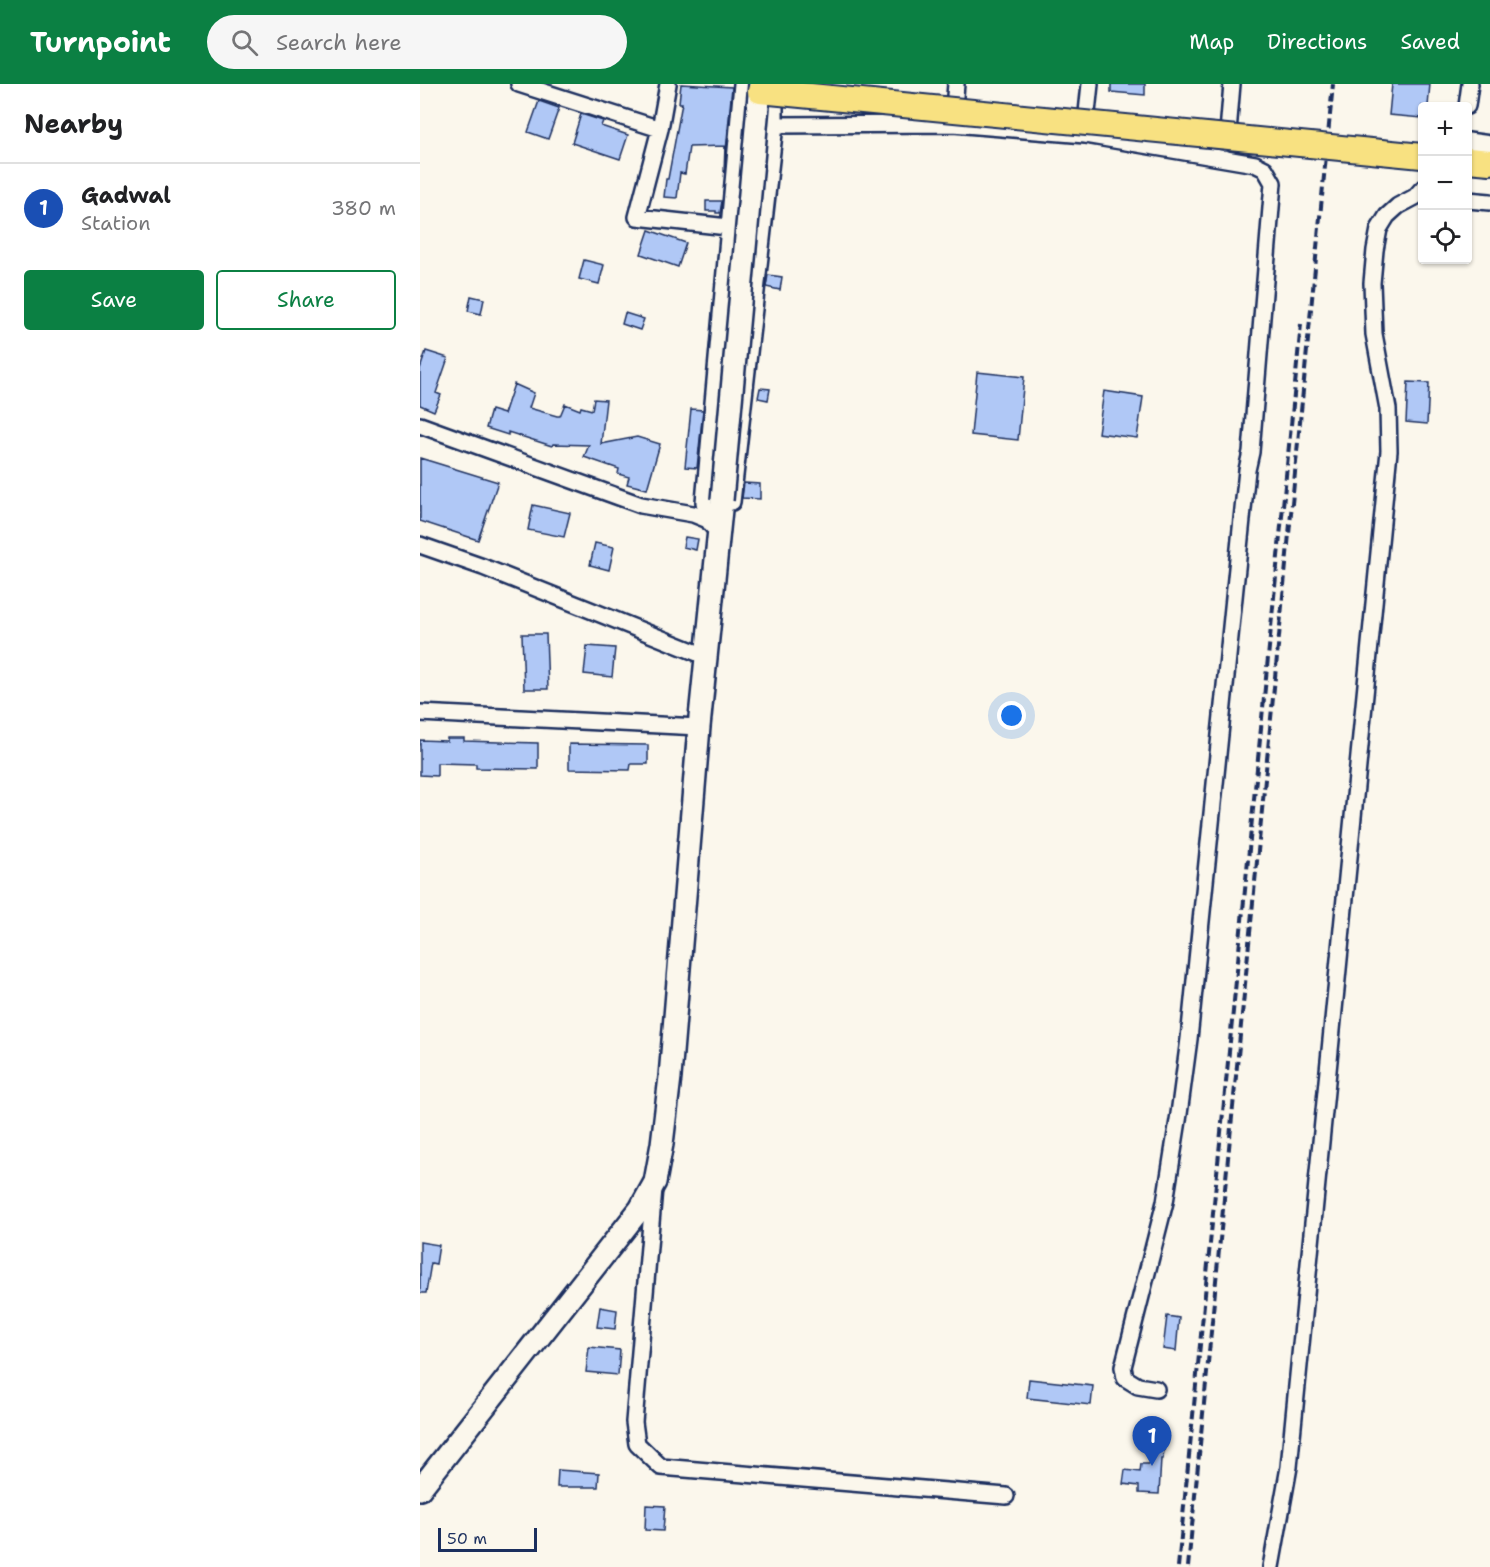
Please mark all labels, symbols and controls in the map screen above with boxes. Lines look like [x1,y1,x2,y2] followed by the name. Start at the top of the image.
[207,15,627,69] search box
[30,23,171,61] text: Turnpoint
[228,26,261,59] icon: search
[276,28,402,57] text: Search here
[1189,28,1234,56] text: Map
[1267,28,1367,56] text: Directions
[1400,28,1460,56] text: Saved
[1418,102,1472,264] map controls
[1418,102,1472,156] button: +
[24,106,123,141] text: Nearby
[1418,156,1472,210] button: −
[81,181,171,210] text: Gadwal
[39,195,48,221] text: 1
[331,195,396,221] text: 380 m
[81,210,150,236] text: Station
[1418,210,1472,264] button: locate
[24,270,204,330] button: Save
[216,270,396,330] button: Share
[997,701,1026,730] your location
[1132,1416,1172,1466] pin: 1
[438,1525,537,1552] scale bar
[447,1528,487,1549] text: 50 m

